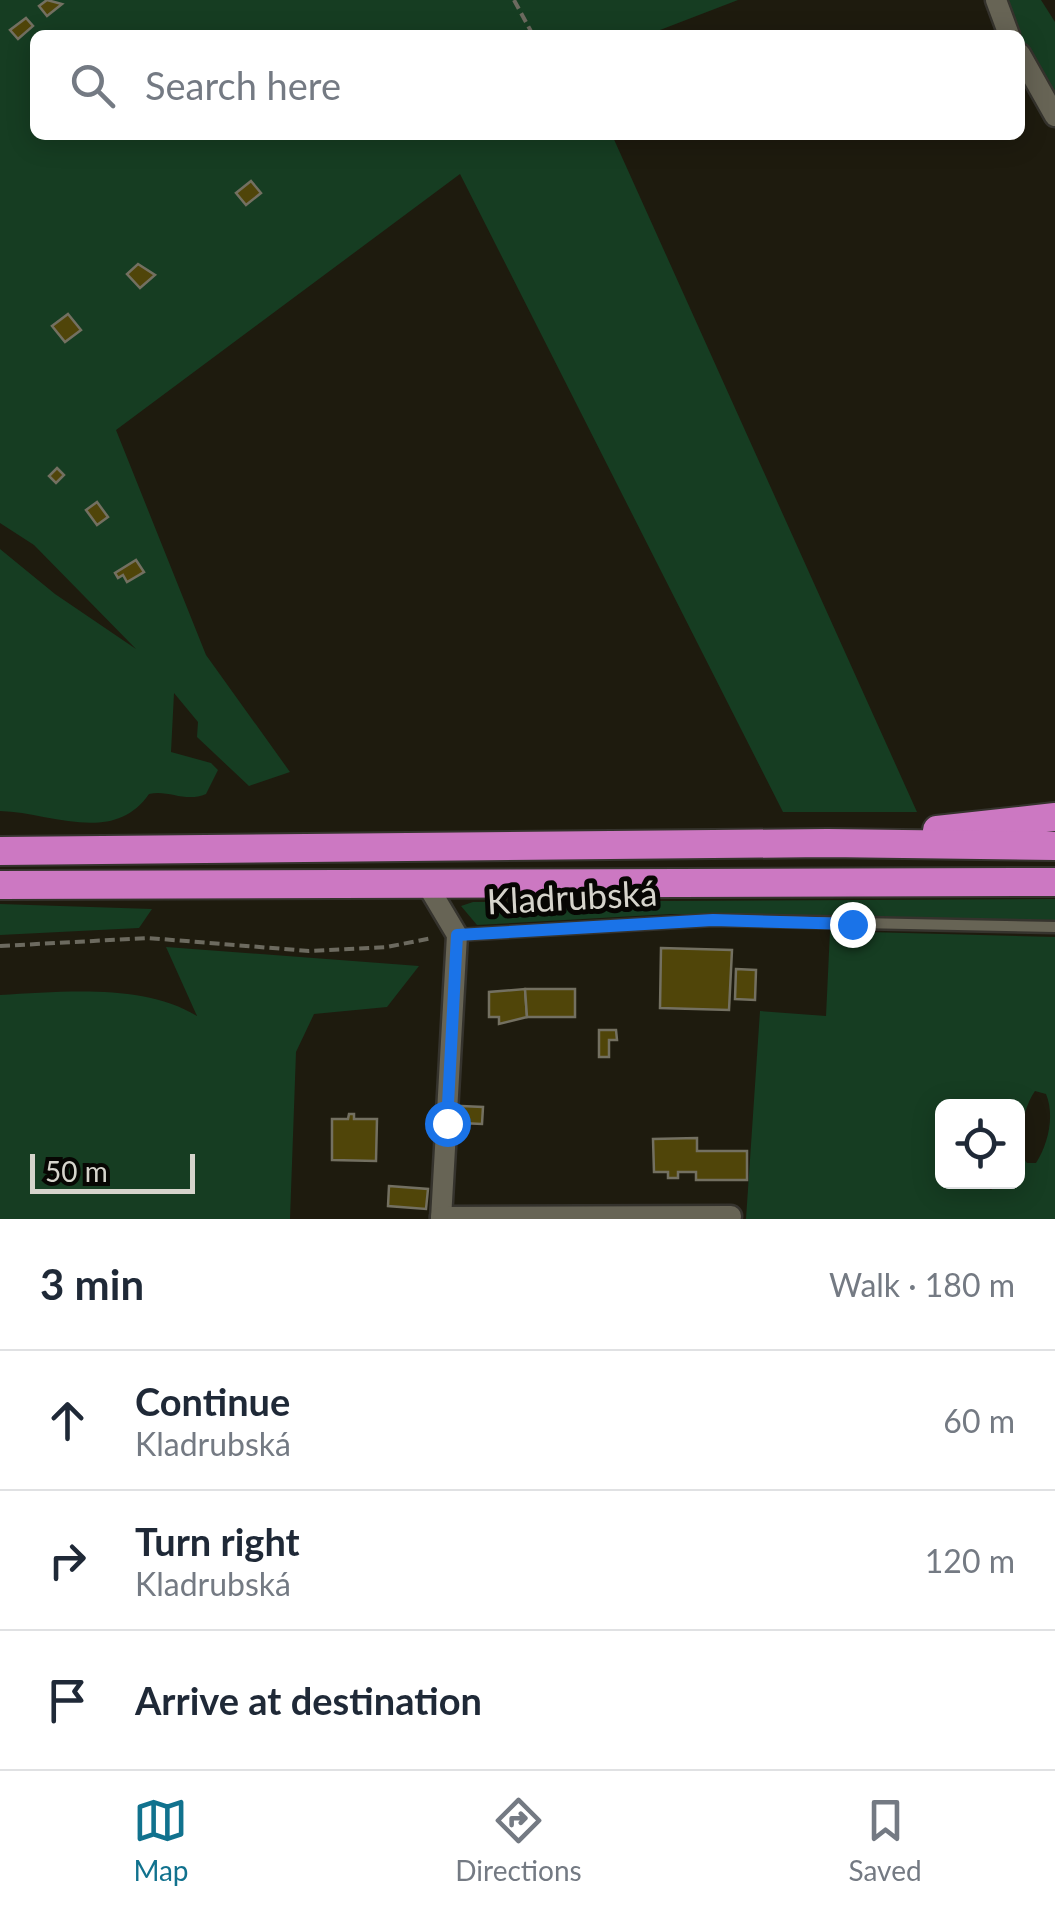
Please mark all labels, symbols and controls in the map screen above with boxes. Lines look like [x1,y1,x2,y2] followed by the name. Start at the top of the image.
[30,30,1025,140] search box
[65,58,120,113] icon: search
[145,62,341,108] text: Search here
[486,871,658,921] street label: Kladrubská
[830,902,876,948] route end
[935,1099,1025,1189] map controls
[935,1099,1025,1189] button: locate
[425,1101,471,1147] route start
[30,1149,195,1194] scale bar
[45,1154,108,1188] text: 50 m
[40,1259,144,1309] text: 3 min
[829,1265,1015,1304] text: Walk · 180 m
[135,1378,290,1424] text: Continue
[40,1393,95,1448] icon: ahead
[943,1401,1015,1440] text: 60 m
[135,1424,291,1463] text: Kladrubská
[135,1518,300,1564] text: Turn right
[40,1533,95,1588] icon: right
[925,1541,1015,1580] text: 120 m
[135,1564,291,1603] text: Kladrubská
[40,1673,95,1728] icon: arrive
[135,1677,482,1723] text: Arrive at destination
[133,1793,189,1887] tab: Map
[455,1793,582,1887] tab: Directions
[848,1793,922,1887] tab: Saved

